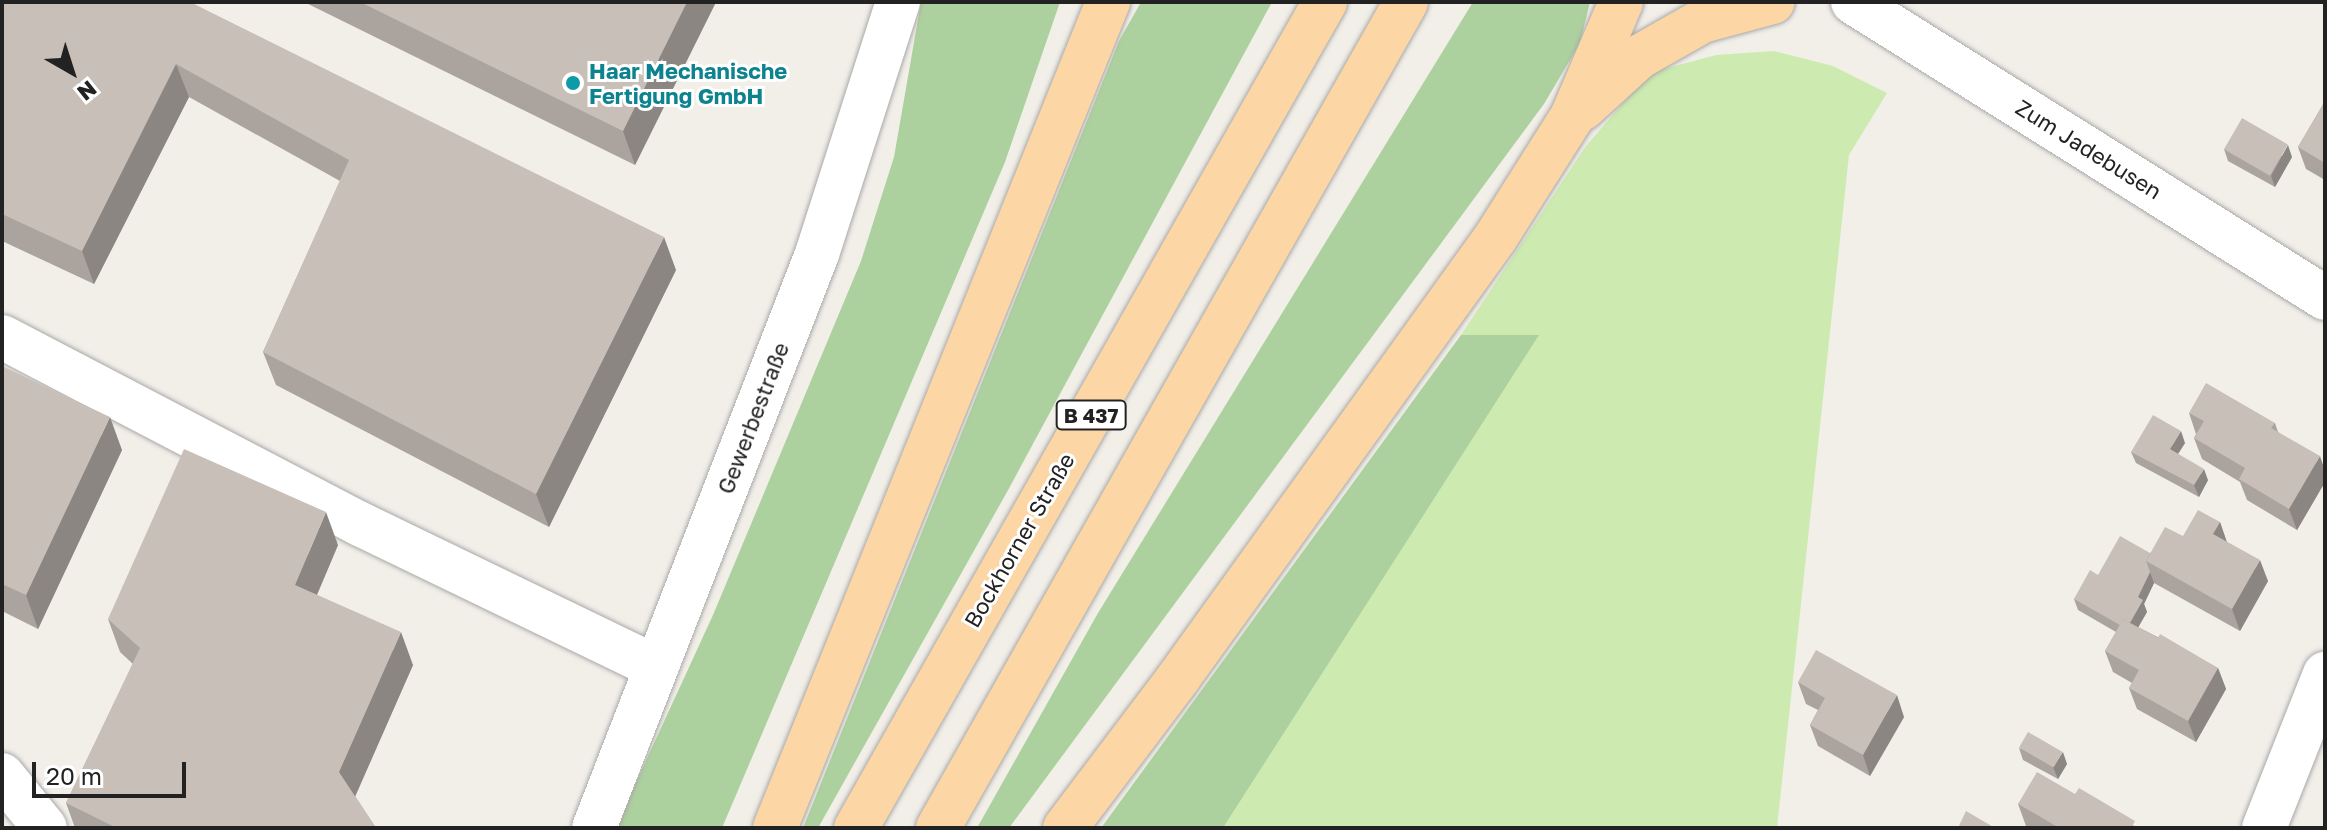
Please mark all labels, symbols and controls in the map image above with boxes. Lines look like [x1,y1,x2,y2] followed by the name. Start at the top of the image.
[32,32,112,112] north arrow
[589,57,787,108] place label: Haar Mechanische Fertigung GmbH
[564,74,582,92] marker: Haar Mechanische Fertigung GmbH
[72,75,102,107] text: N
[2011,94,2167,204] street label: Zum Jadebusen
[712,339,794,497] street label: Gewerbestraße
[1055,399,1127,431] road number: B 437
[958,448,1080,632] street label: Bockhorner Straße
[36,746,190,796] scale bar
[46,761,102,790] text: 20 m

